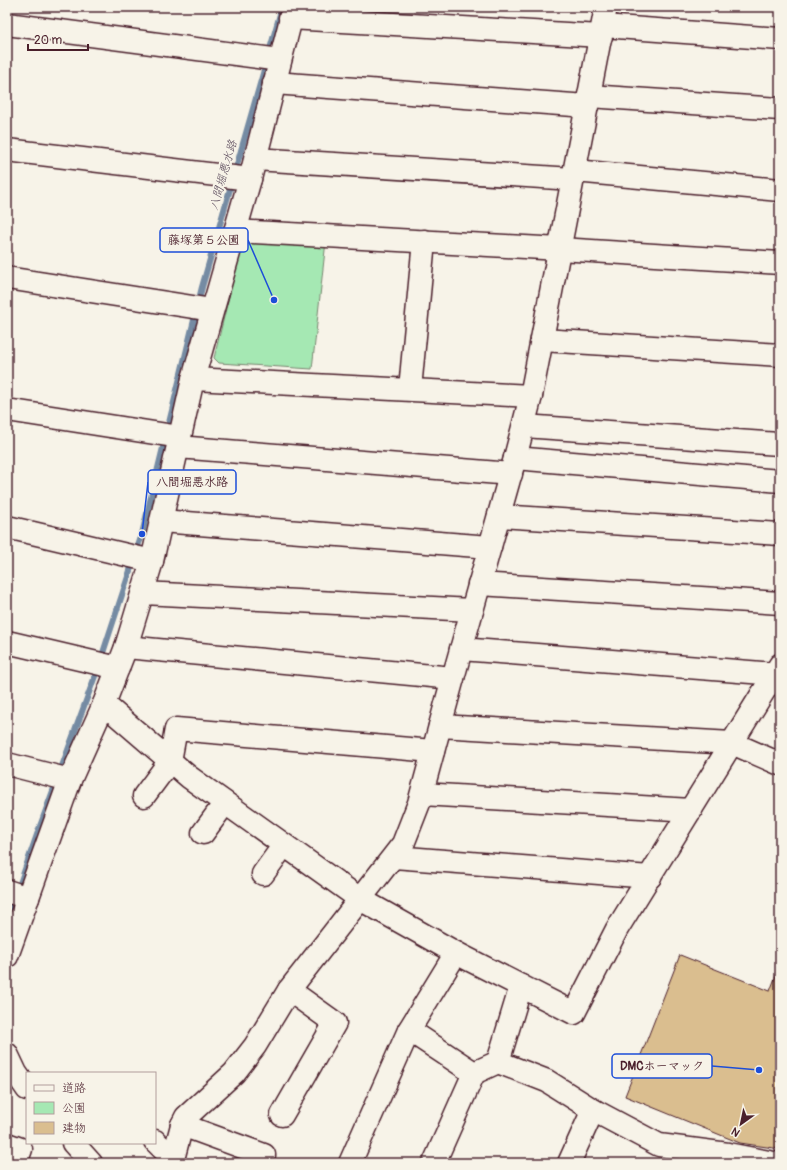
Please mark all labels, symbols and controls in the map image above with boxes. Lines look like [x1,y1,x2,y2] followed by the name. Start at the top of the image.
[28,26,88,52] scale bar
[34,33,63,48] text: 20 m
[206,138,241,212] water label: 八間堀悪水路
[160,228,248,252] callout: 藤塚第５公園
[168,233,240,248] text: 藤塚第５公園
[148,470,236,494] callout: 八間堀悪水路
[156,475,228,490] text: 八間堀悪水路
[612,1054,712,1078] callout: DMCホーマック
[620,1059,704,1074] text: DMCホーマック
[26,1072,156,1144] legend
[62,1081,86,1096] text: 道路
[62,1101,86,1116] text: 公園
[721,1104,761,1144] north arrow
[62,1121,86,1136] text: 建物
[729,1124,742,1139] text: N

